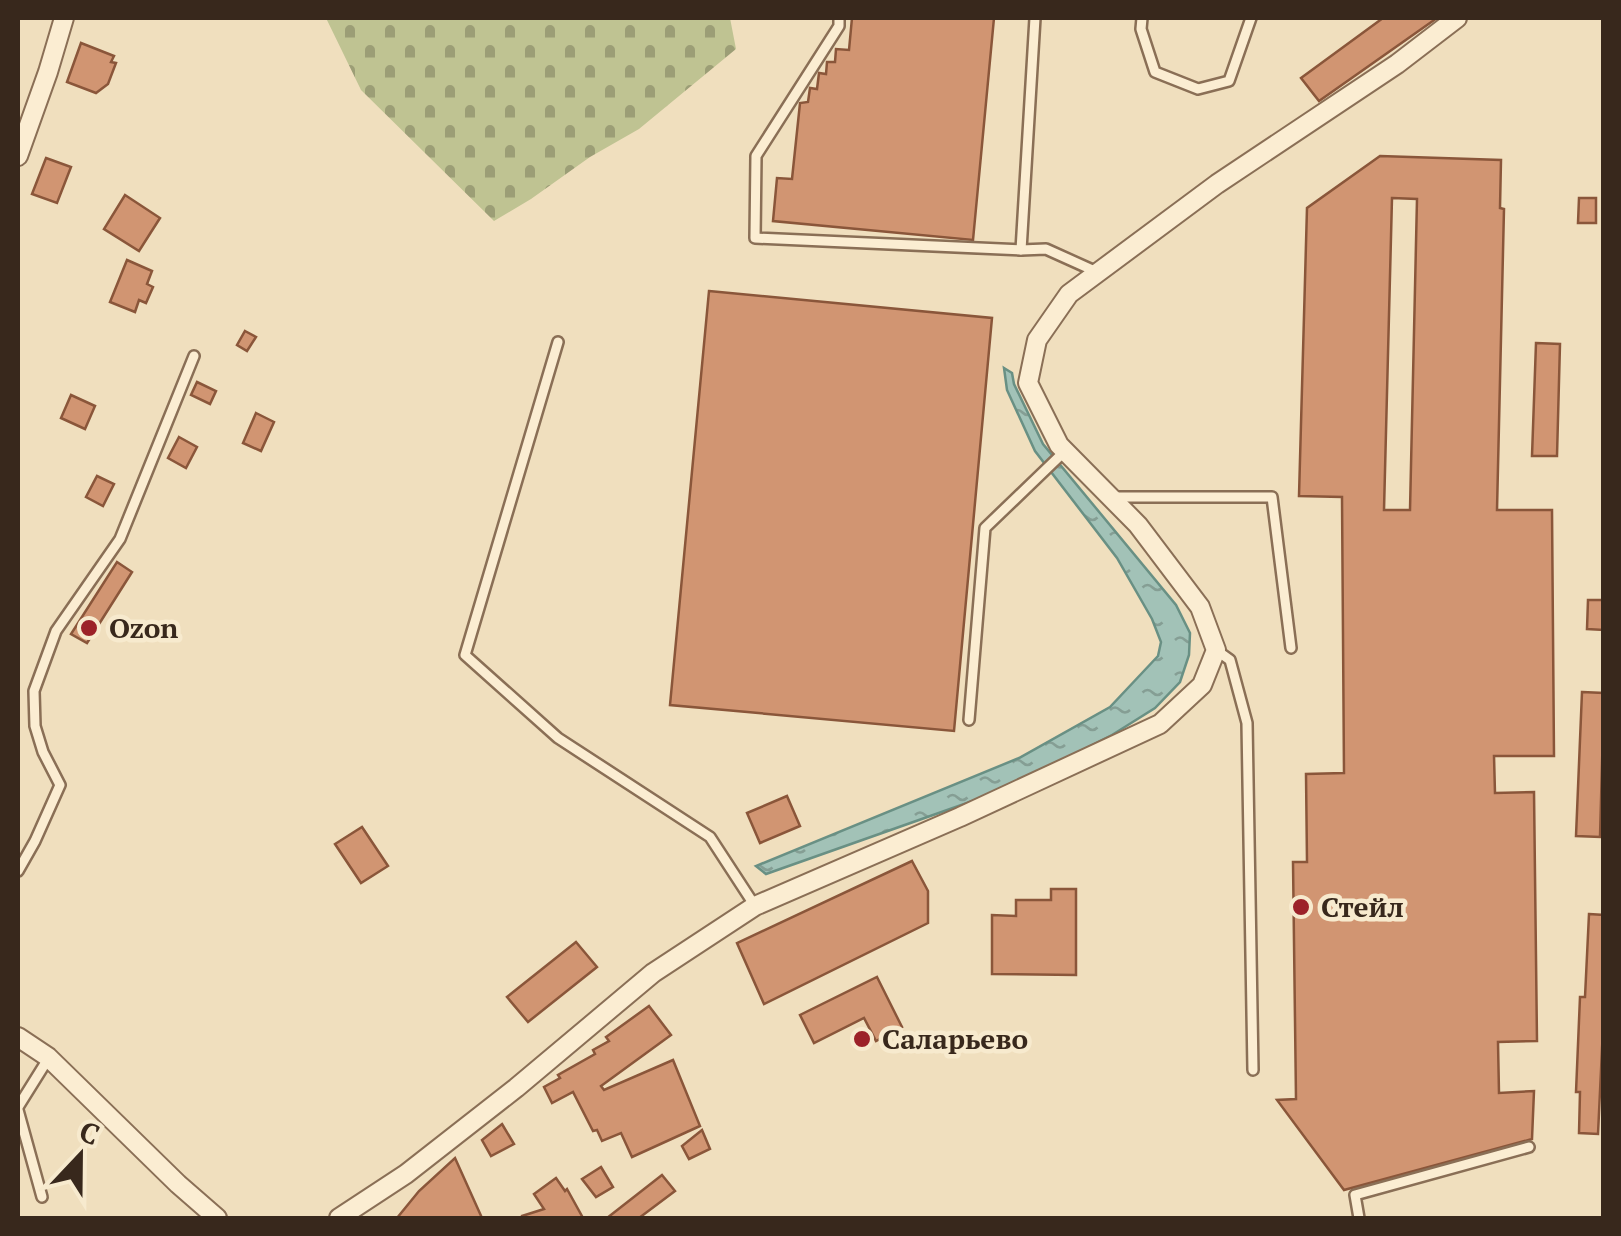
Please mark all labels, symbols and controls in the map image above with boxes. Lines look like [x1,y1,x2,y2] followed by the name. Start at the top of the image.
[109,609,178,646] place label: Ozon
[78,617,100,639] marker: Ozon
[1321,888,1404,925] place label: Стейл
[1290,896,1312,918] marker: Стейл
[882,1020,1028,1057] place label: Саларьево
[851,1028,873,1050] marker: Саларьево
[30,1106,130,1206] north arrow
[74,1112,105,1153] text: С

